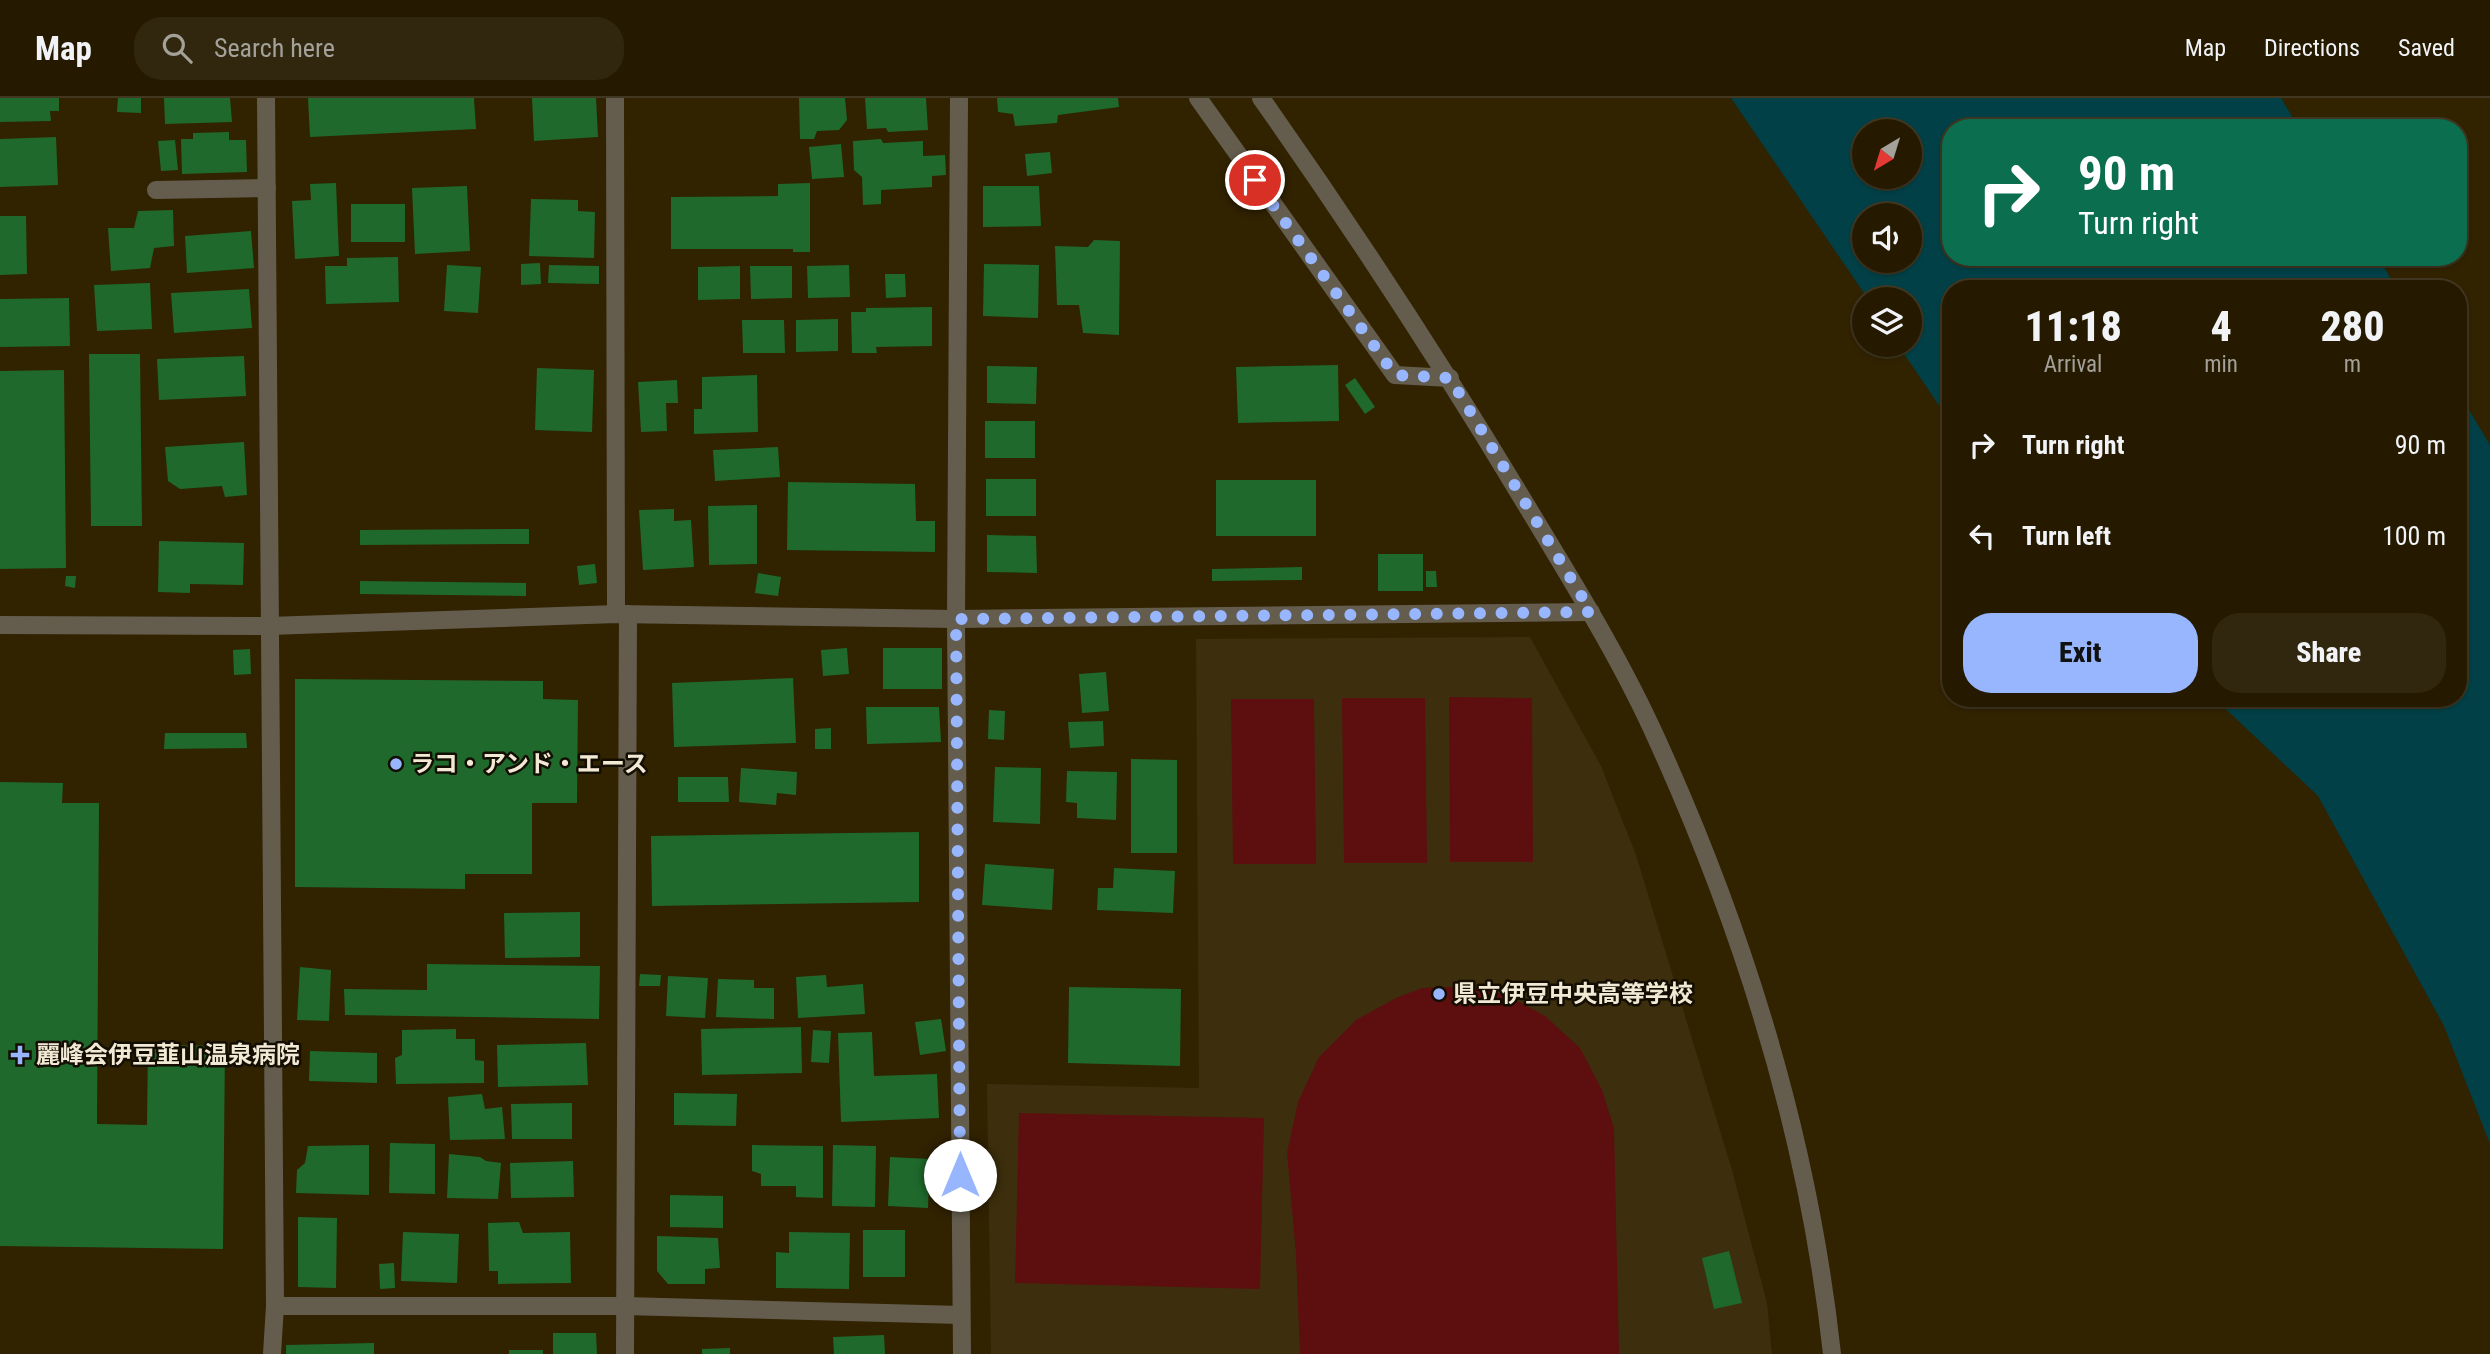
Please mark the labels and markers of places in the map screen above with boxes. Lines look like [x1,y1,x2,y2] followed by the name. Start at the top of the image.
[1225,150,1285,210] pin
[410,750,648,778] place label: ラコ・アンド・エース
[388,756,404,772] marker: ラコ・アンド・エース
[1453,980,1693,1008] place label: 県立伊豆中央高等学校
[1431,986,1447,1002] marker: 県立伊豆中央高等学校
[36,1041,300,1069] place label: 麗峰会伊豆韮山温泉病院
[10,1045,30,1065] marker: 麗峰会伊豆韮山温泉病院

